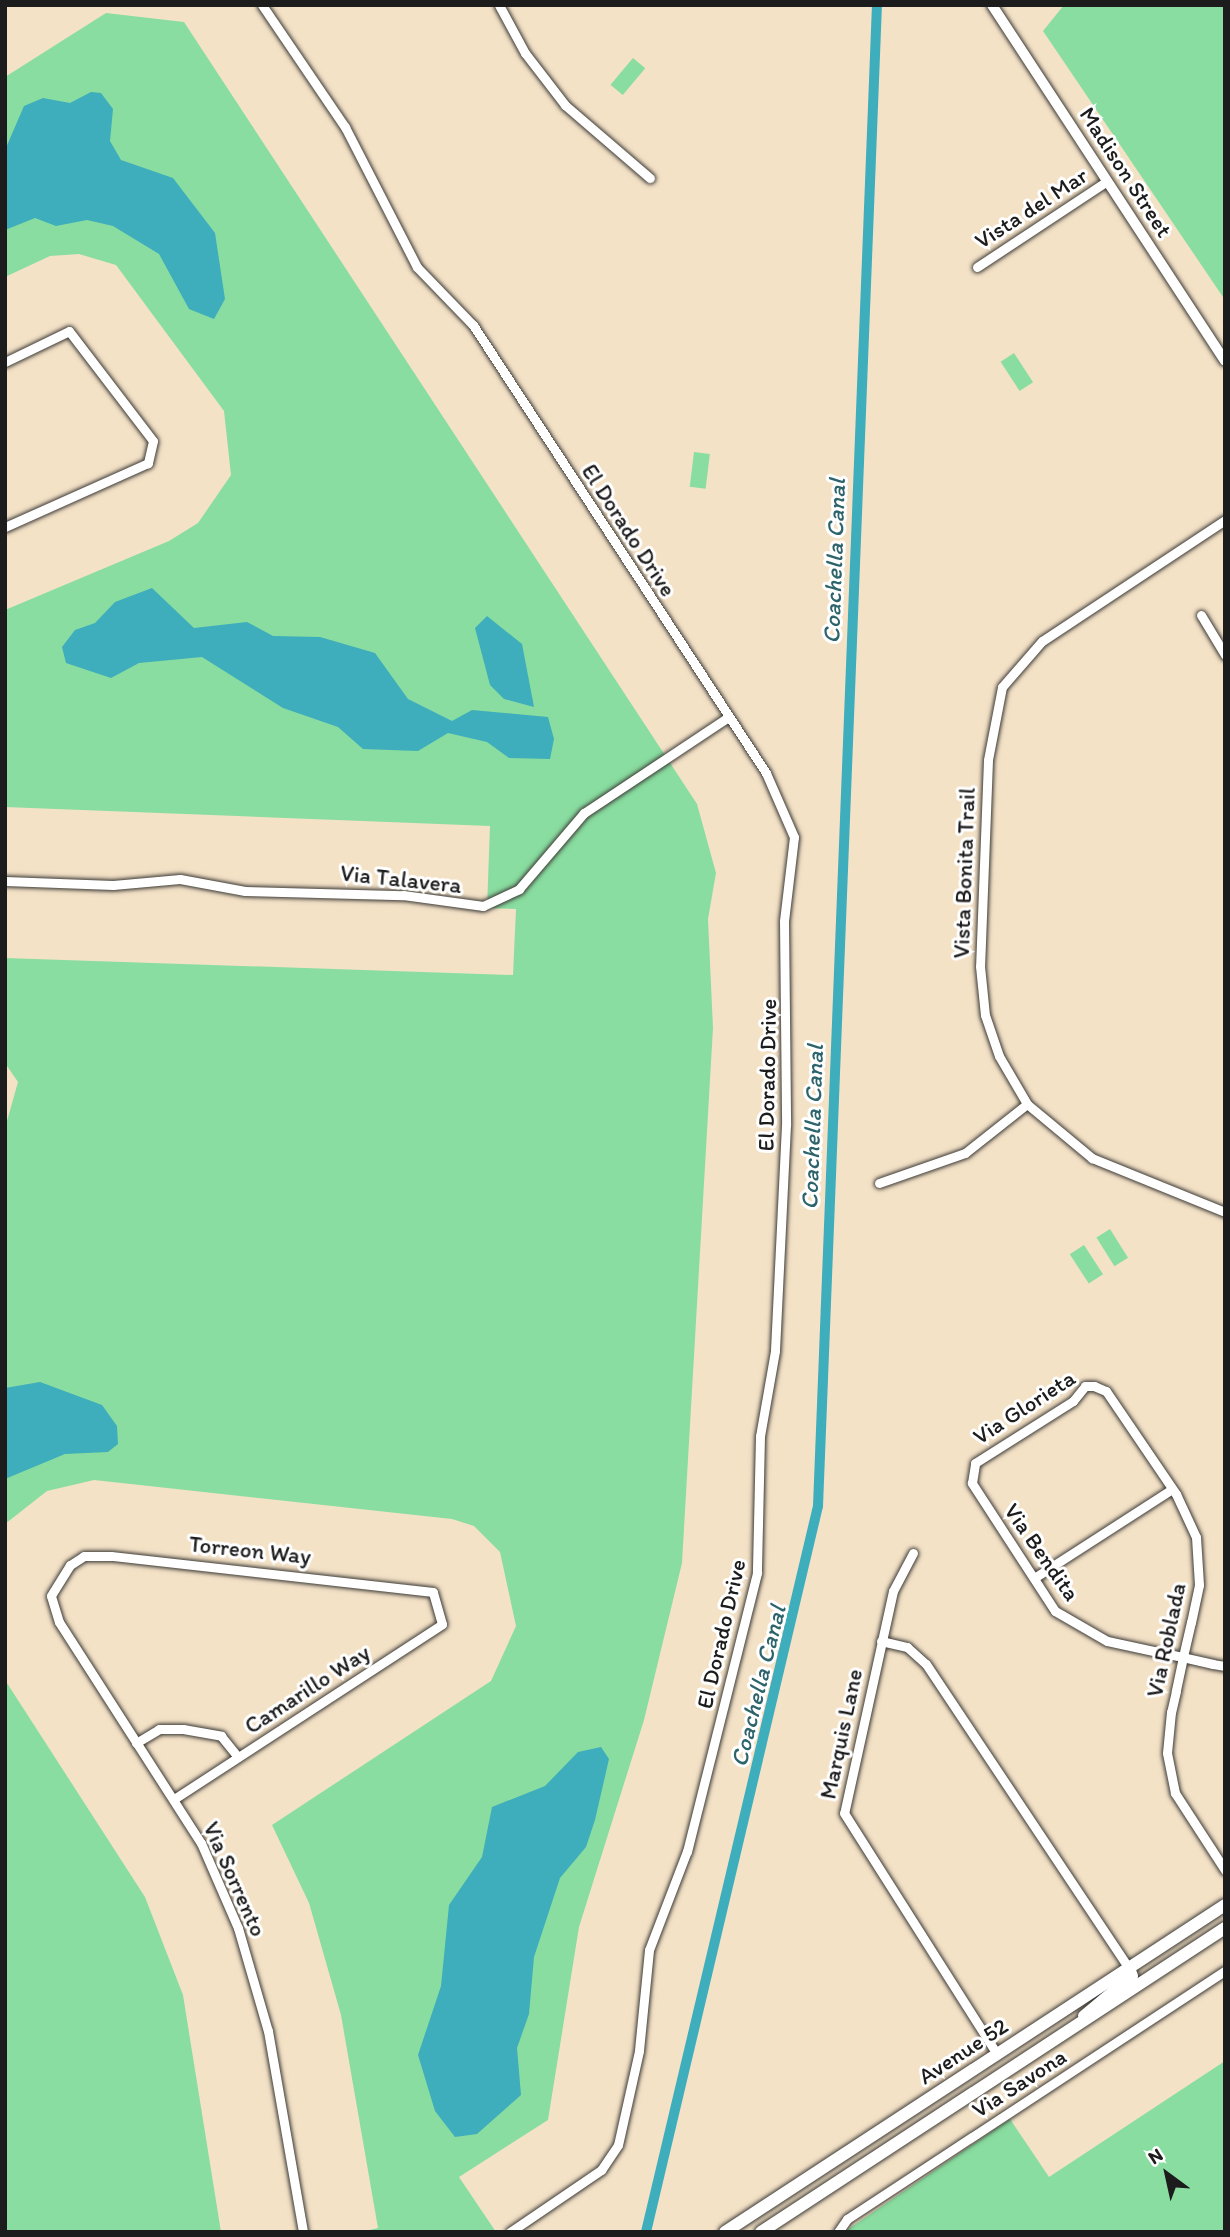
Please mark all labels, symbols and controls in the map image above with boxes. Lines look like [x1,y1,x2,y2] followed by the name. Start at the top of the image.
[1074,102,1178,242] street label: Madison Street
[969,161,1093,255] street label: Vista del Mar
[576,458,682,602] street label: El Dorado Drive
[817,477,851,645] water label: Coachella Canal
[947,787,981,959] street label: Vista Bonita Trail
[340,859,462,899] street label: Via Talavera
[752,998,782,1152] street label: El Dorado Drive
[795,1043,829,1211] water label: Coachella Canal
[968,1364,1080,1450] street label: Via Glorieta
[998,1498,1086,1606] street label: Via Bendita
[188,1530,312,1570] street label: Torreon Way
[690,1556,752,1712] street label: El Dorado Drive
[1140,1581,1192,1699] street label: Via Roblada
[724,1602,792,1770] water label: Coachella Canal
[239,1638,375,1740] street label: Camarillo Way
[814,1666,868,1802] street label: Marquis Lane
[197,1817,273,1941] street label: Via Sorrento
[913,2012,1013,2090] street label: Avenue 52
[967,2042,1071,2124] street label: Via Savona
[1132,2139,1202,2209] north arrow
[1144,2143,1167,2169] text: N

